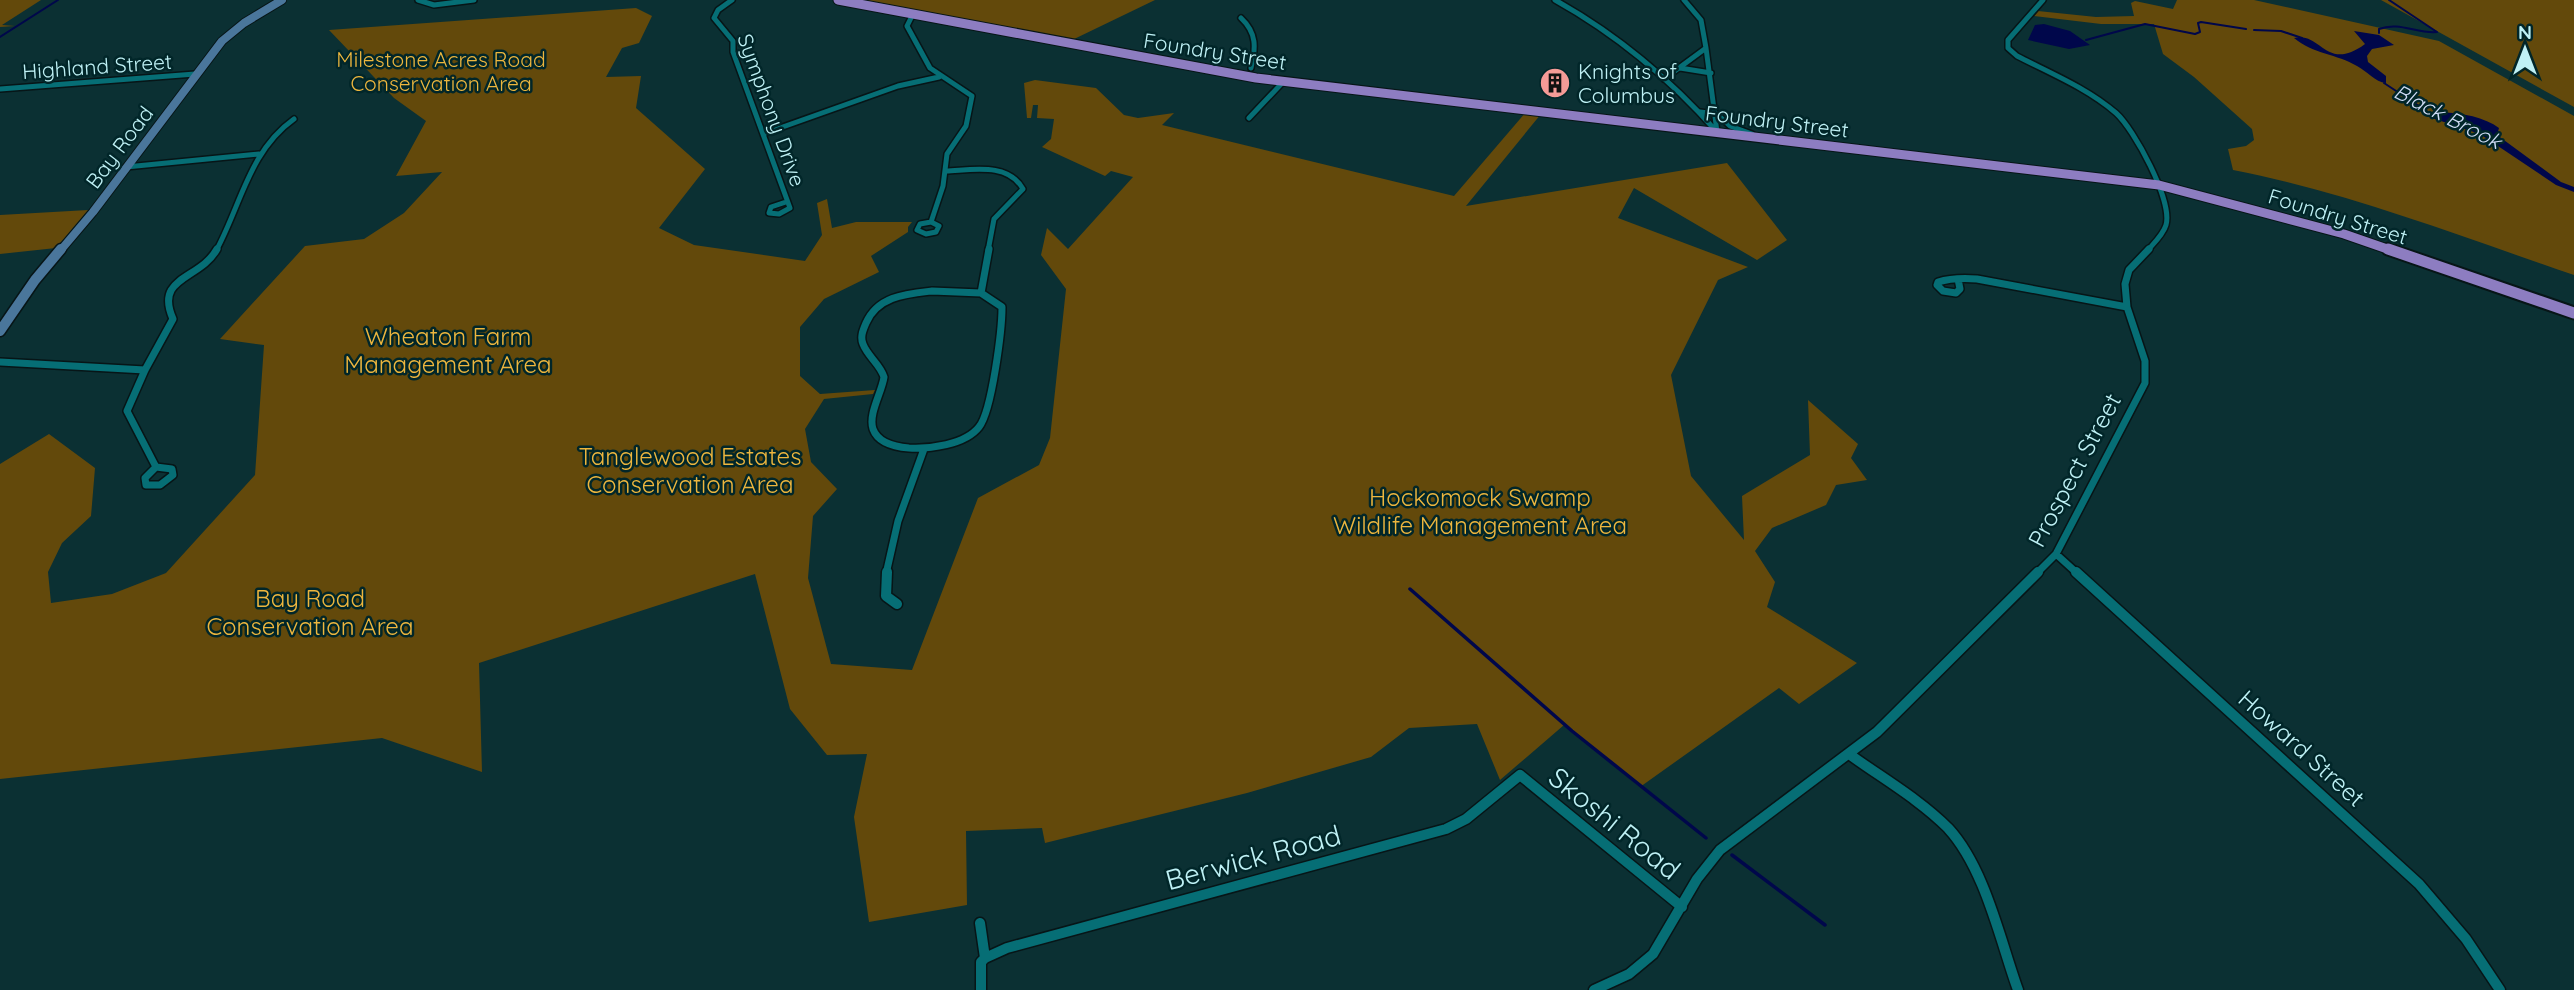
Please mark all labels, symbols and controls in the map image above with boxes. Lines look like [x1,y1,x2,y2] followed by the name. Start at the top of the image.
[2490,14,2560,84] north arrow
[2518,20,2532,44] text: N
[1142,27,1288,75] street label: Foundry Street
[732,30,812,190] street label: Symphony Drive
[336,46,546,96] park label: Milestone Acres Road Conservation Area
[21,48,173,84] street label: Highland Street
[1578,58,1677,108] place label: Knights of Columbus
[1538,66,1572,100] building icon: Knights of Columbus
[2390,78,2508,155] water label: Black Brook
[1704,99,1850,143] street label: Foundry Street
[80,101,158,193] street label: Bay Road
[2265,182,2411,250] street label: Foundry Street
[344,321,552,379] park label: Wheaton Farm Management Area
[2021,388,2127,552] street label: Prospect Street
[579,441,801,499] park label: Tanglewood Estates Conservation Area
[1333,482,1627,540] park label: Hockomock Swamp Wildlife Management Area
[206,583,414,641] park label: Bay Road Conservation Area
[2233,683,2371,813] street label: Howard Street
[1542,759,1688,887] street label: Skoshi Road
[1162,817,1344,897] street label: Berwick Road

